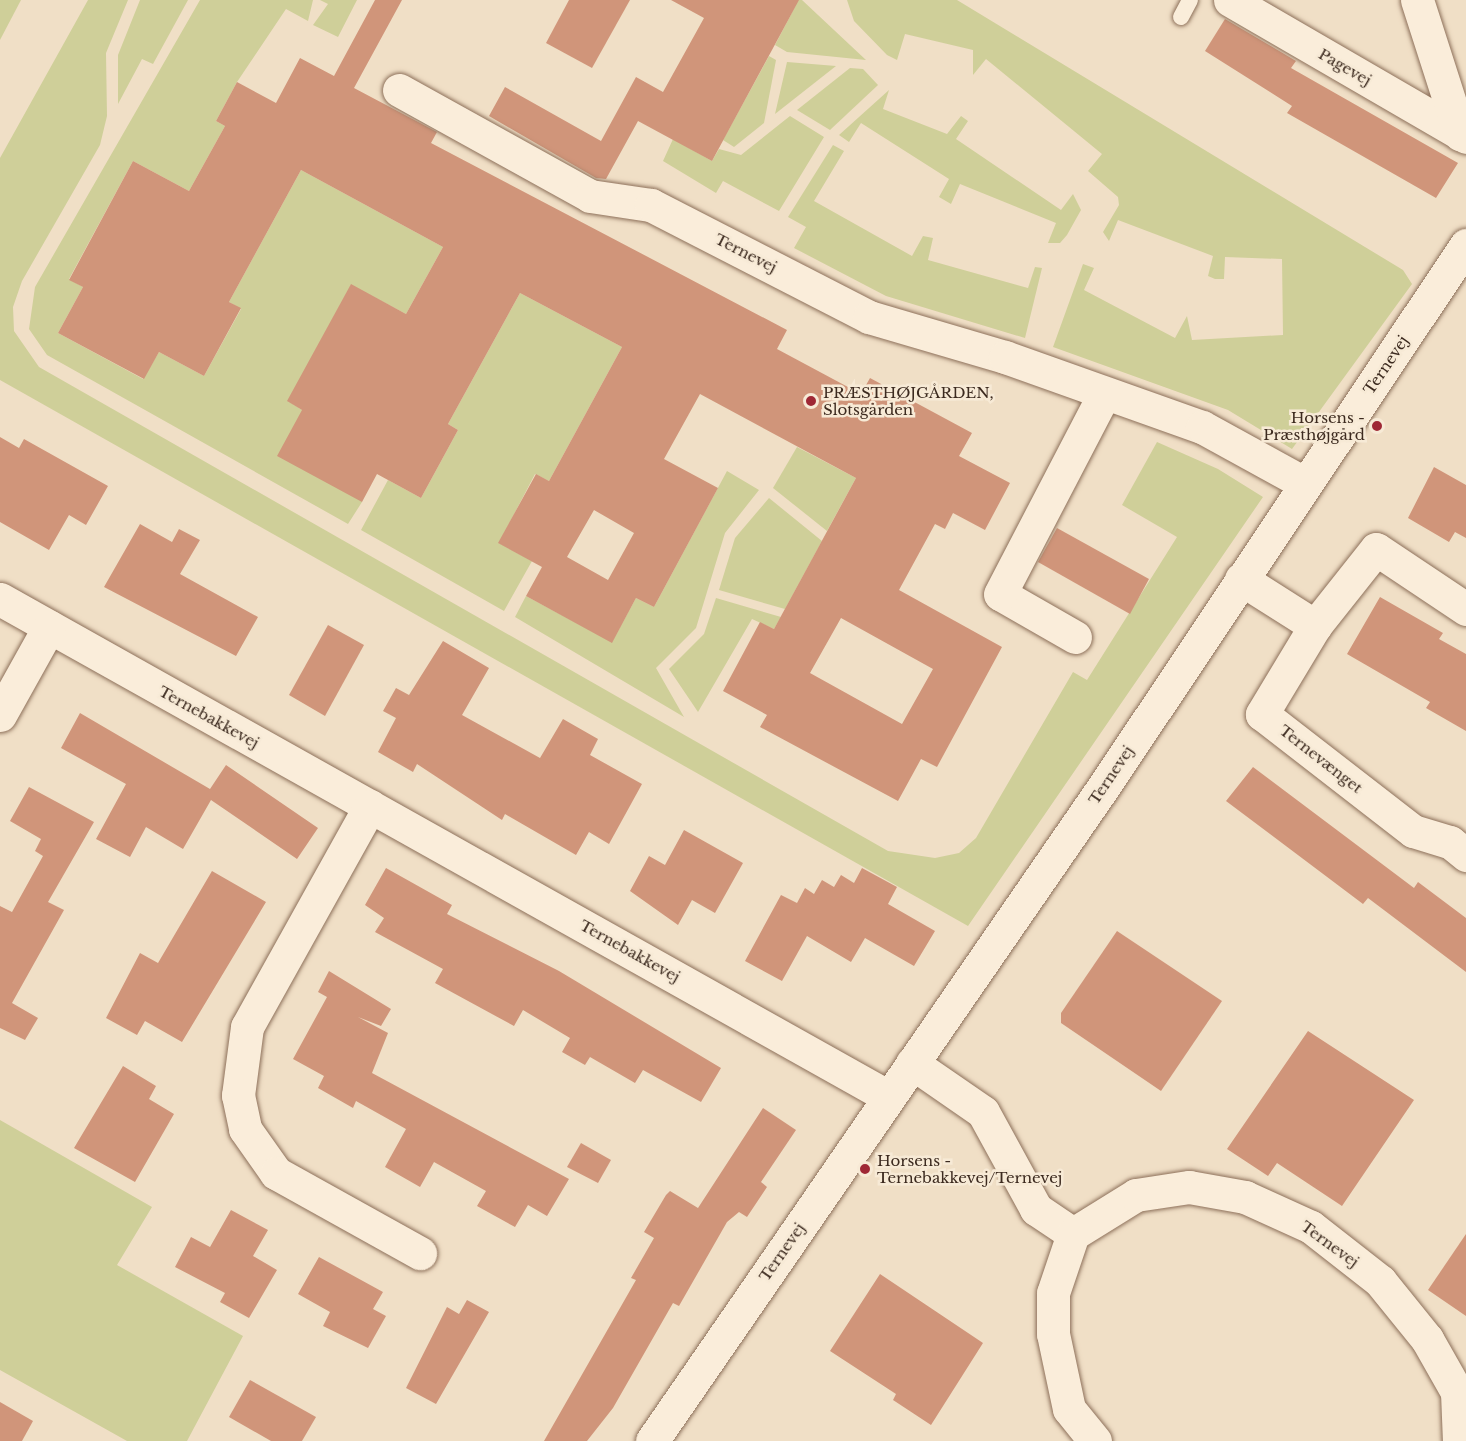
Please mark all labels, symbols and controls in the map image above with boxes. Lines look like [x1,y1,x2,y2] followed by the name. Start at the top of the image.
[1316,45,1374,89] street label: Pagevej
[712,230,780,276] street label: Ternevej
[1360,332,1412,398] street label: Ternevej
[823,383,993,418] place label: PRÆSTHØJGÅRDEN, Slotsgården
[804,394,818,408] marker: PRÆSTHØJGÅRDEN, Slotsgården
[1263,408,1365,443] place label: Horsens - Præsthøjgård
[1370,419,1384,433] marker: Horsens - Præsthøjgård
[156,682,262,752] street label: Ternebakkevej
[1276,721,1366,797] street label: Ternevænget
[1085,742,1137,808] street label: Ternevej
[577,916,683,986] street label: Ternebakkevej
[877,1151,1062,1186] place label: Horsens - Ternebakkevej/Ternevej
[858,1162,872,1176] marker: Horsens - Ternebakkevej/Ternevej
[1298,1217,1362,1271] street label: Ternevej
[755,1219,809,1285] street label: Ternevej

